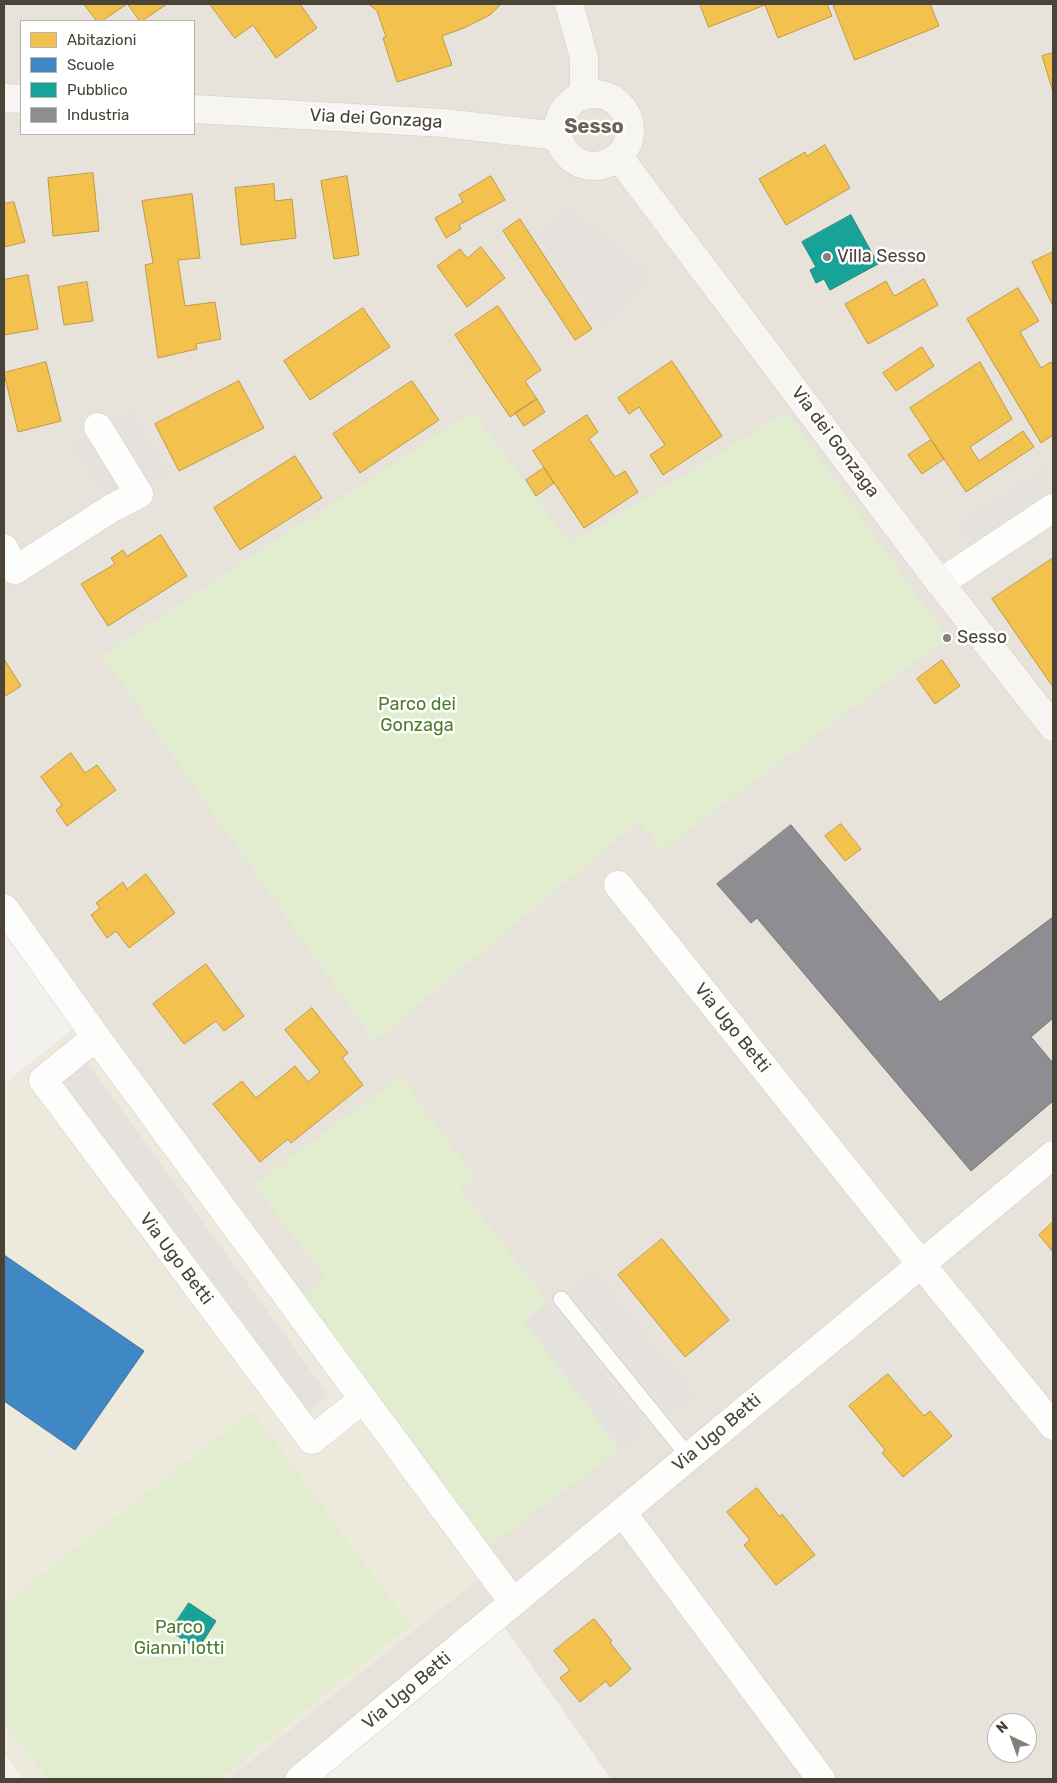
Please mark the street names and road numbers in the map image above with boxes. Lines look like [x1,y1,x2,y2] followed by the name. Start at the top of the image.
[309,105,443,133] street label: Via dei Gonzaga
[786,382,884,502] street label: Via dei Gonzaga
[689,979,775,1077] street label: Via Ugo Betti
[135,1209,217,1309] street label: Via Ugo Betti
[668,1390,766,1476] street label: Via Ugo Betti
[358,1648,456,1734] street label: Via Ugo Betti

